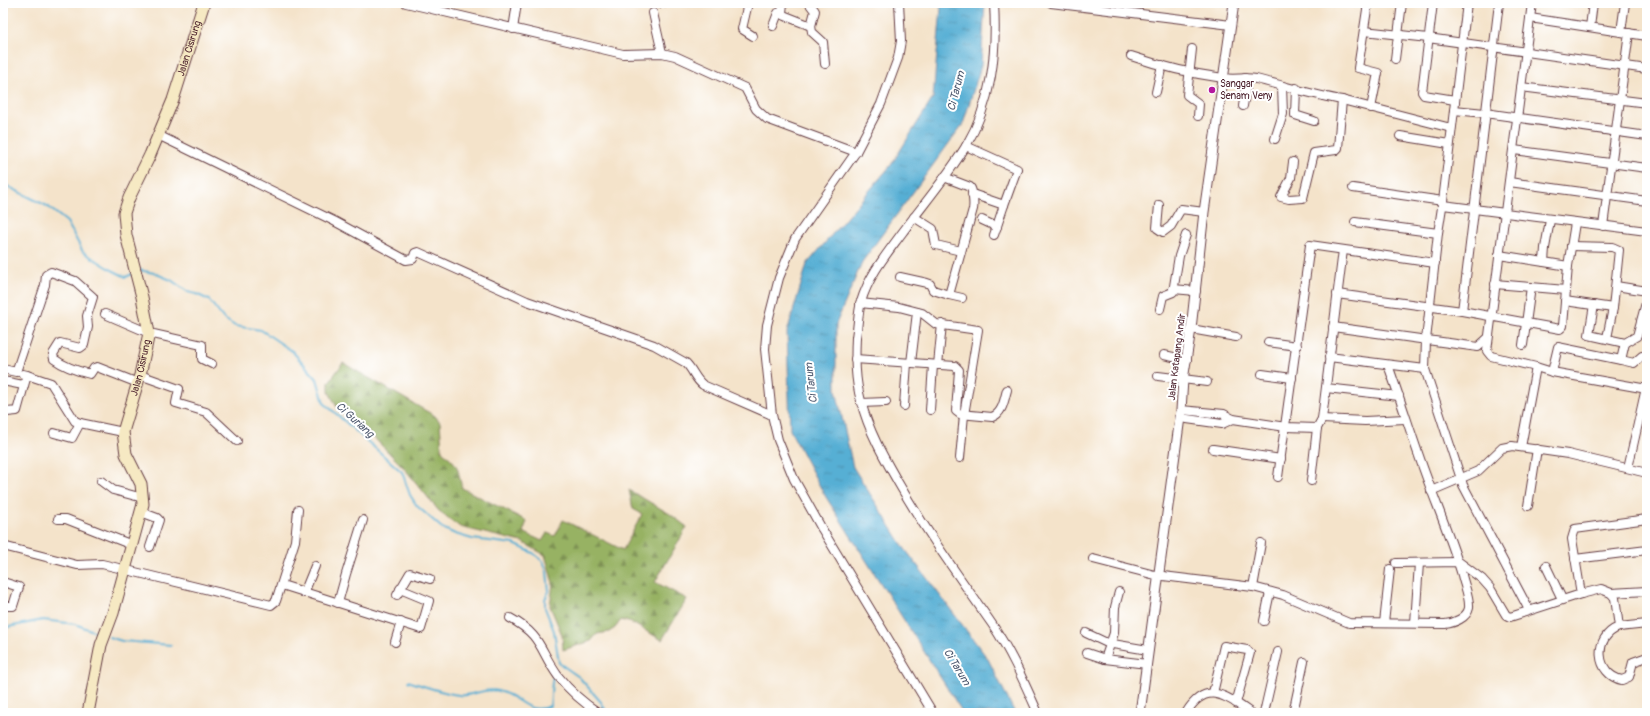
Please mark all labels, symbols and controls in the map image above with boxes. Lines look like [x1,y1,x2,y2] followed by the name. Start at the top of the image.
[175,19,204,78] street label: Jalan Cisirung
[944,69,968,112] water label: Ci Tarum
[1220,78,1273,102] place label: Sanggar Senam Veny
[1207,85,1217,95] marker: Sanggar Senam Veny
[1166,312,1188,401] street label: Jalan Katapang Andir
[128,339,153,397] street label: Jalan Cisirung
[802,361,820,404] water label: Ci Tarum
[333,400,378,441] water label: Ci Guriang
[941,646,974,689] water label: Ci Tarum

